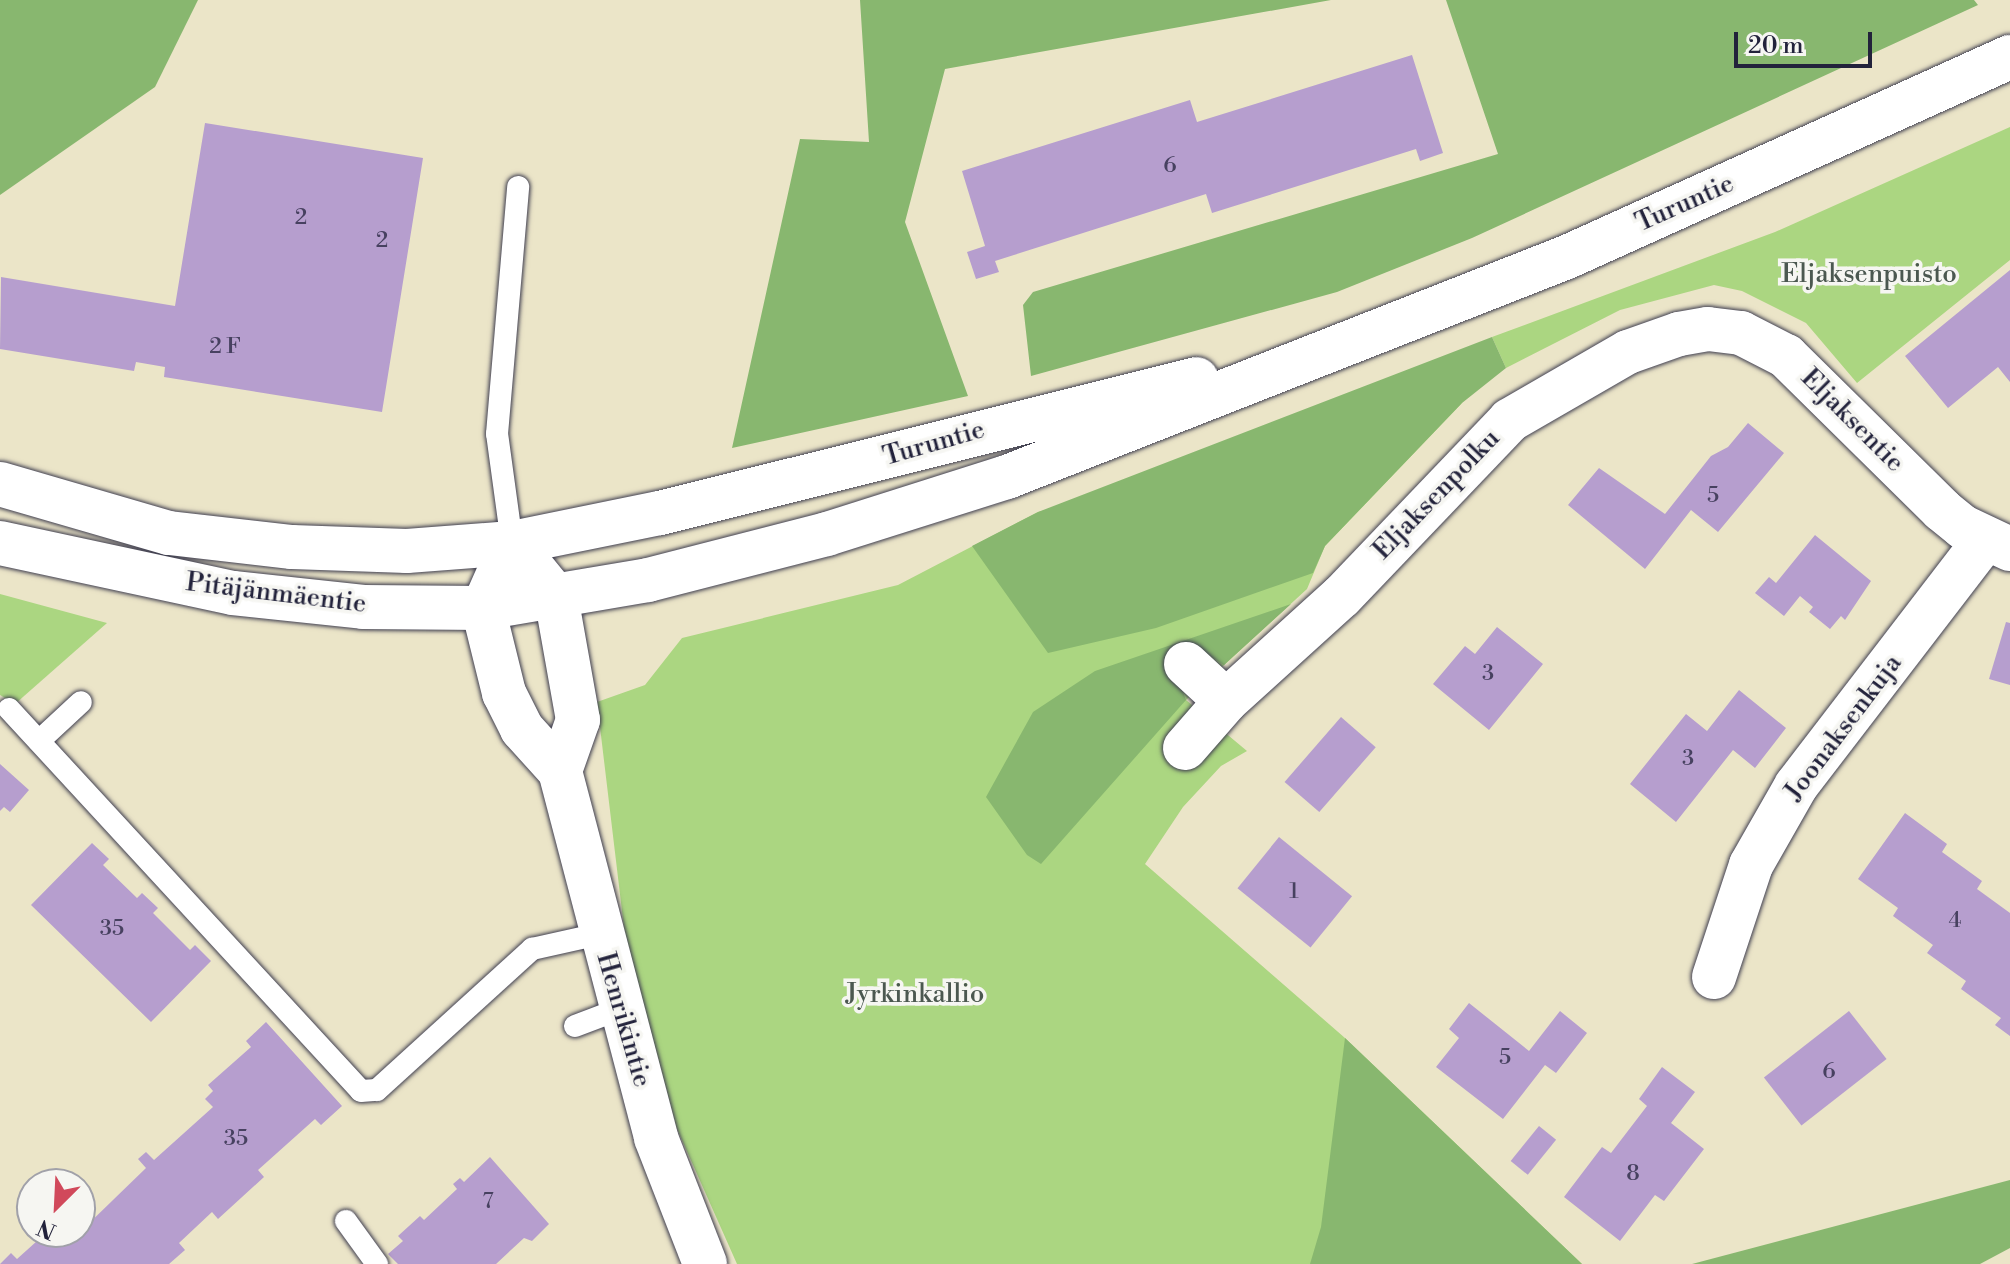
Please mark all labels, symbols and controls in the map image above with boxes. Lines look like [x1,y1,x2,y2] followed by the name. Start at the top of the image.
[1738,16,1876,66] scale bar
[1748,31,1804,61] text: 20 m
[1163,153,1177,179] house number: 6
[1631,169,1739,239] street label: Turuntie
[295,205,307,231] house number: 2
[376,228,388,254] house number: 2
[1781,259,1957,291] park label: Eljaksenpuisto
[209,334,241,360] house number: 2 F
[1794,363,1910,479] street label: Eljaksentie
[880,415,988,473] street label: Turuntie
[1367,424,1507,566] street label: Eljaksenpolku
[1707,483,1719,509] house number: 5
[184,567,368,621] street label: Pitäjänmäentie
[1779,649,1909,807] street label: Joonaksenkuja
[1482,661,1494,687] house number: 3
[1682,746,1694,772] house number: 3
[1289,879,1299,905] house number: 1
[1948,908,1962,934] house number: 4
[100,916,124,942] house number: 35
[589,949,657,1091] street label: Henrikintie
[846,979,984,1011] park label: Jyrkinkallio
[1499,1045,1511,1071] house number: 5
[1822,1059,1836,1085] house number: 6
[224,1126,248,1152] house number: 35
[1626,1161,1640,1187] house number: 8
[16,1168,96,1248] north arrow
[482,1189,494,1215] house number: 7
[33,1213,60,1244] text: N

